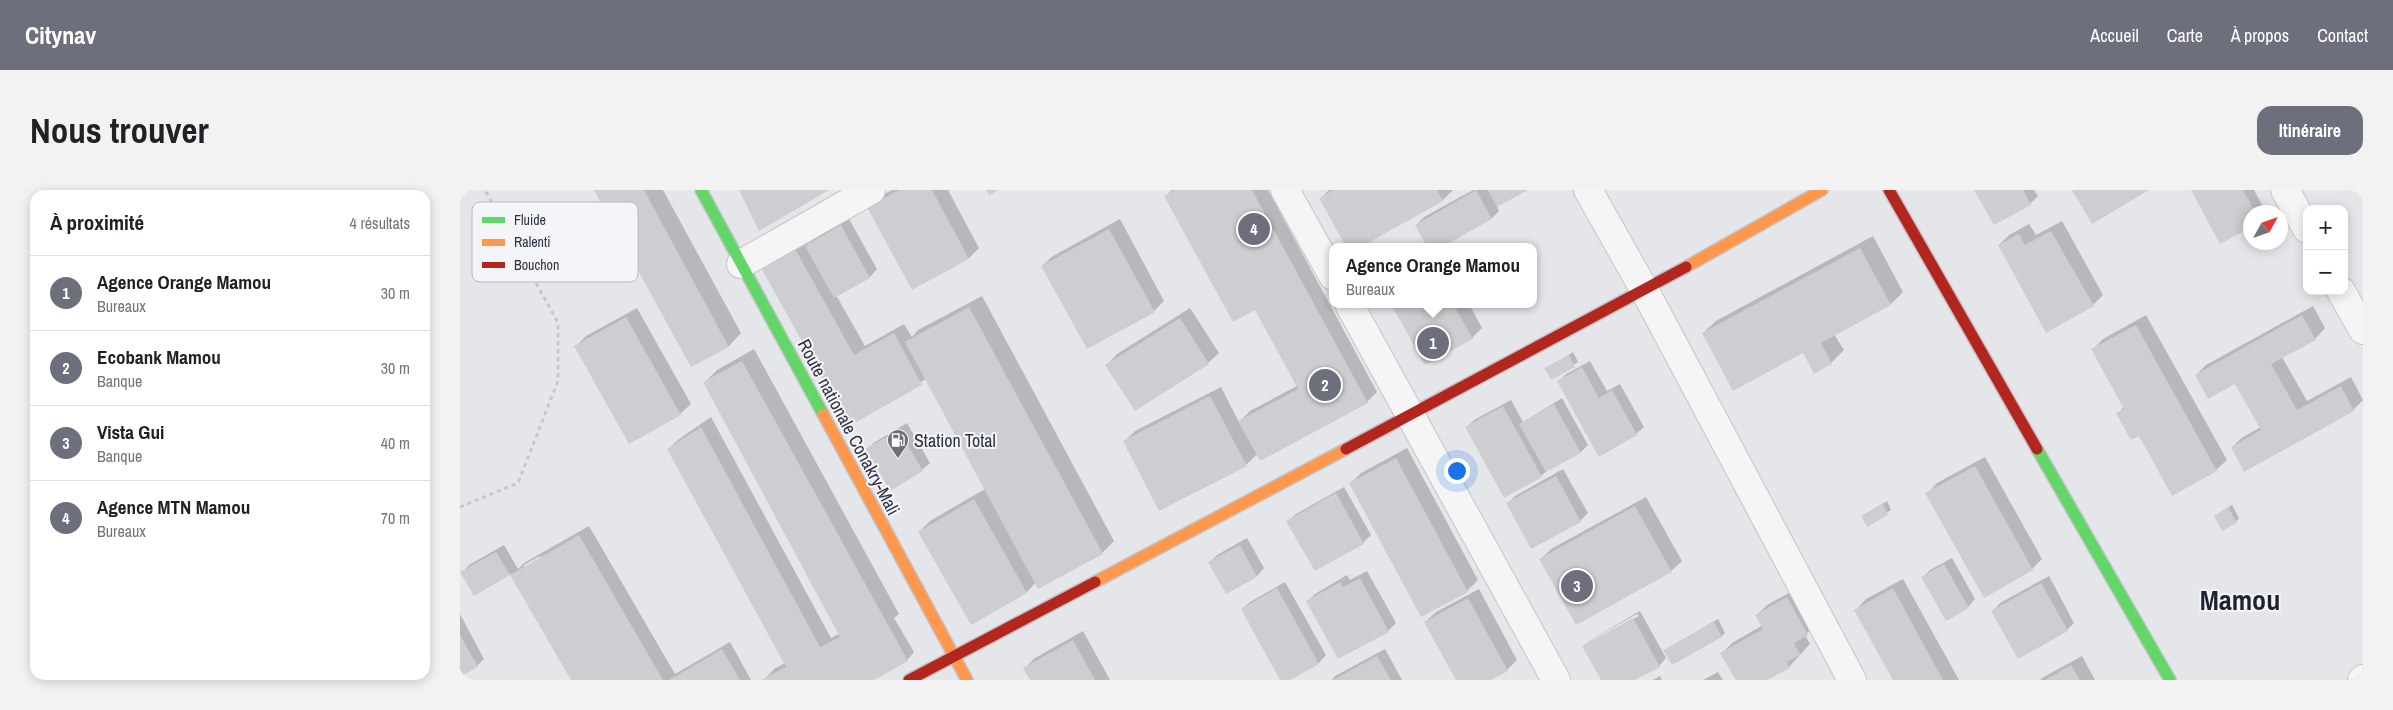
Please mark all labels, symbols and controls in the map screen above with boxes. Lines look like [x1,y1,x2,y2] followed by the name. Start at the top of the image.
[25,19,96,51] text: Citynav
[2090,23,2139,48] text: Accueil
[2167,23,2203,48] text: Carte
[2231,23,2289,48] text: À propos
[2317,23,2368,48] text: Contact
[2257,106,2363,155] button: Itinéraire
[30,107,209,154] text: Nous trouver
[472,202,638,282] legend
[2243,205,2288,250] north arrow
[2303,205,2348,295] map controls
[2303,205,2348,250] button: +
[50,208,144,237] text: À proximité
[1238,210,1270,248] pin: 4
[514,211,546,229] text: Fluide
[349,212,410,234] text: 4 résultats
[514,233,550,251] text: Ralenti
[1329,243,1537,308] popup
[2303,250,2348,295] button: −
[1346,252,1520,278] text: Agence Orange Mamou
[514,256,559,274] text: Bouchon
[97,269,271,295] text: Agence Orange Mamou
[1346,278,1395,300] text: Bureaux
[62,282,70,304] text: 1
[381,282,410,304] text: 30 m
[97,295,146,317] text: Bureaux
[1417,324,1449,362] pin: 1
[792,335,906,519] street label: Route nationale Conakry-Mali
[97,344,221,370] text: Ecobank Mamou
[62,357,70,379] text: 2
[381,357,410,379] text: 30 m
[1309,366,1341,404] pin: 2
[97,370,142,392] text: Banque
[97,419,164,445] text: Vista Gui
[886,428,910,459] fuel station icon: Station Total
[914,428,996,453] place label: Station Total
[62,432,70,454] text: 3
[381,432,410,454] text: 40 m
[97,445,142,467] text: Banque
[1444,458,1470,484] your location
[97,494,250,520] text: Agence MTN Mamou
[62,507,70,529] text: 4
[381,507,410,529] text: 70 m
[97,520,146,542] text: Bureaux
[1561,567,1593,605] pin: 3
[2200,581,2280,619] district label: Mamou

